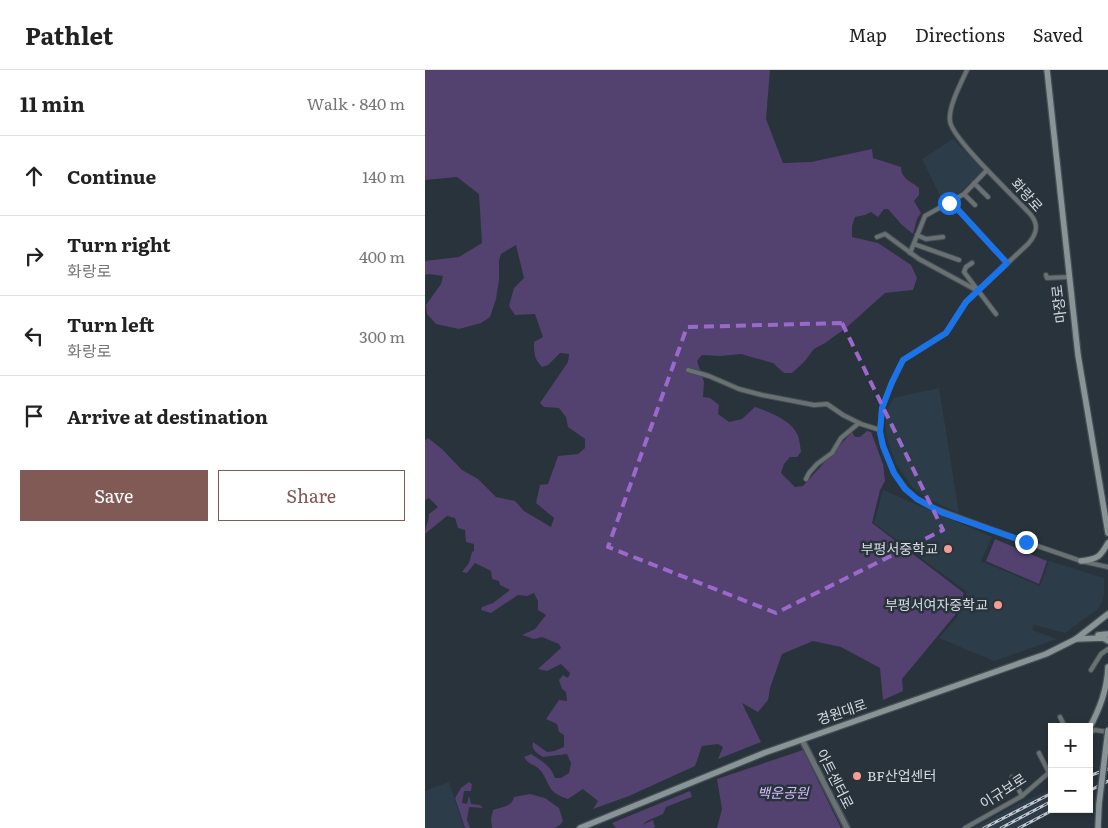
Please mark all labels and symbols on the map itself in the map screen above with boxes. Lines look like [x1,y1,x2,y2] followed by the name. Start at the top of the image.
[1007,173,1048,215] street label: 화랑로
[938,192,961,215] route start
[1046,284,1070,325] street label: 마장로
[1015,531,1038,554] route end
[861,538,938,558] place label: 부평서중학교
[942,543,954,555] marker: 부평서중학교
[885,594,988,614] place label: 부평서여자중학교
[992,599,1004,611] marker: 부평서여자중학교
[814,693,869,729] street label: 경원대로
[812,745,859,812] street label: 아트센터로
[867,765,936,785] place label: BF산업센터
[975,768,1030,813] street label: 이규보로
[851,770,863,782] marker: BF산업센터
[757,782,810,802] park label: 백운공원

